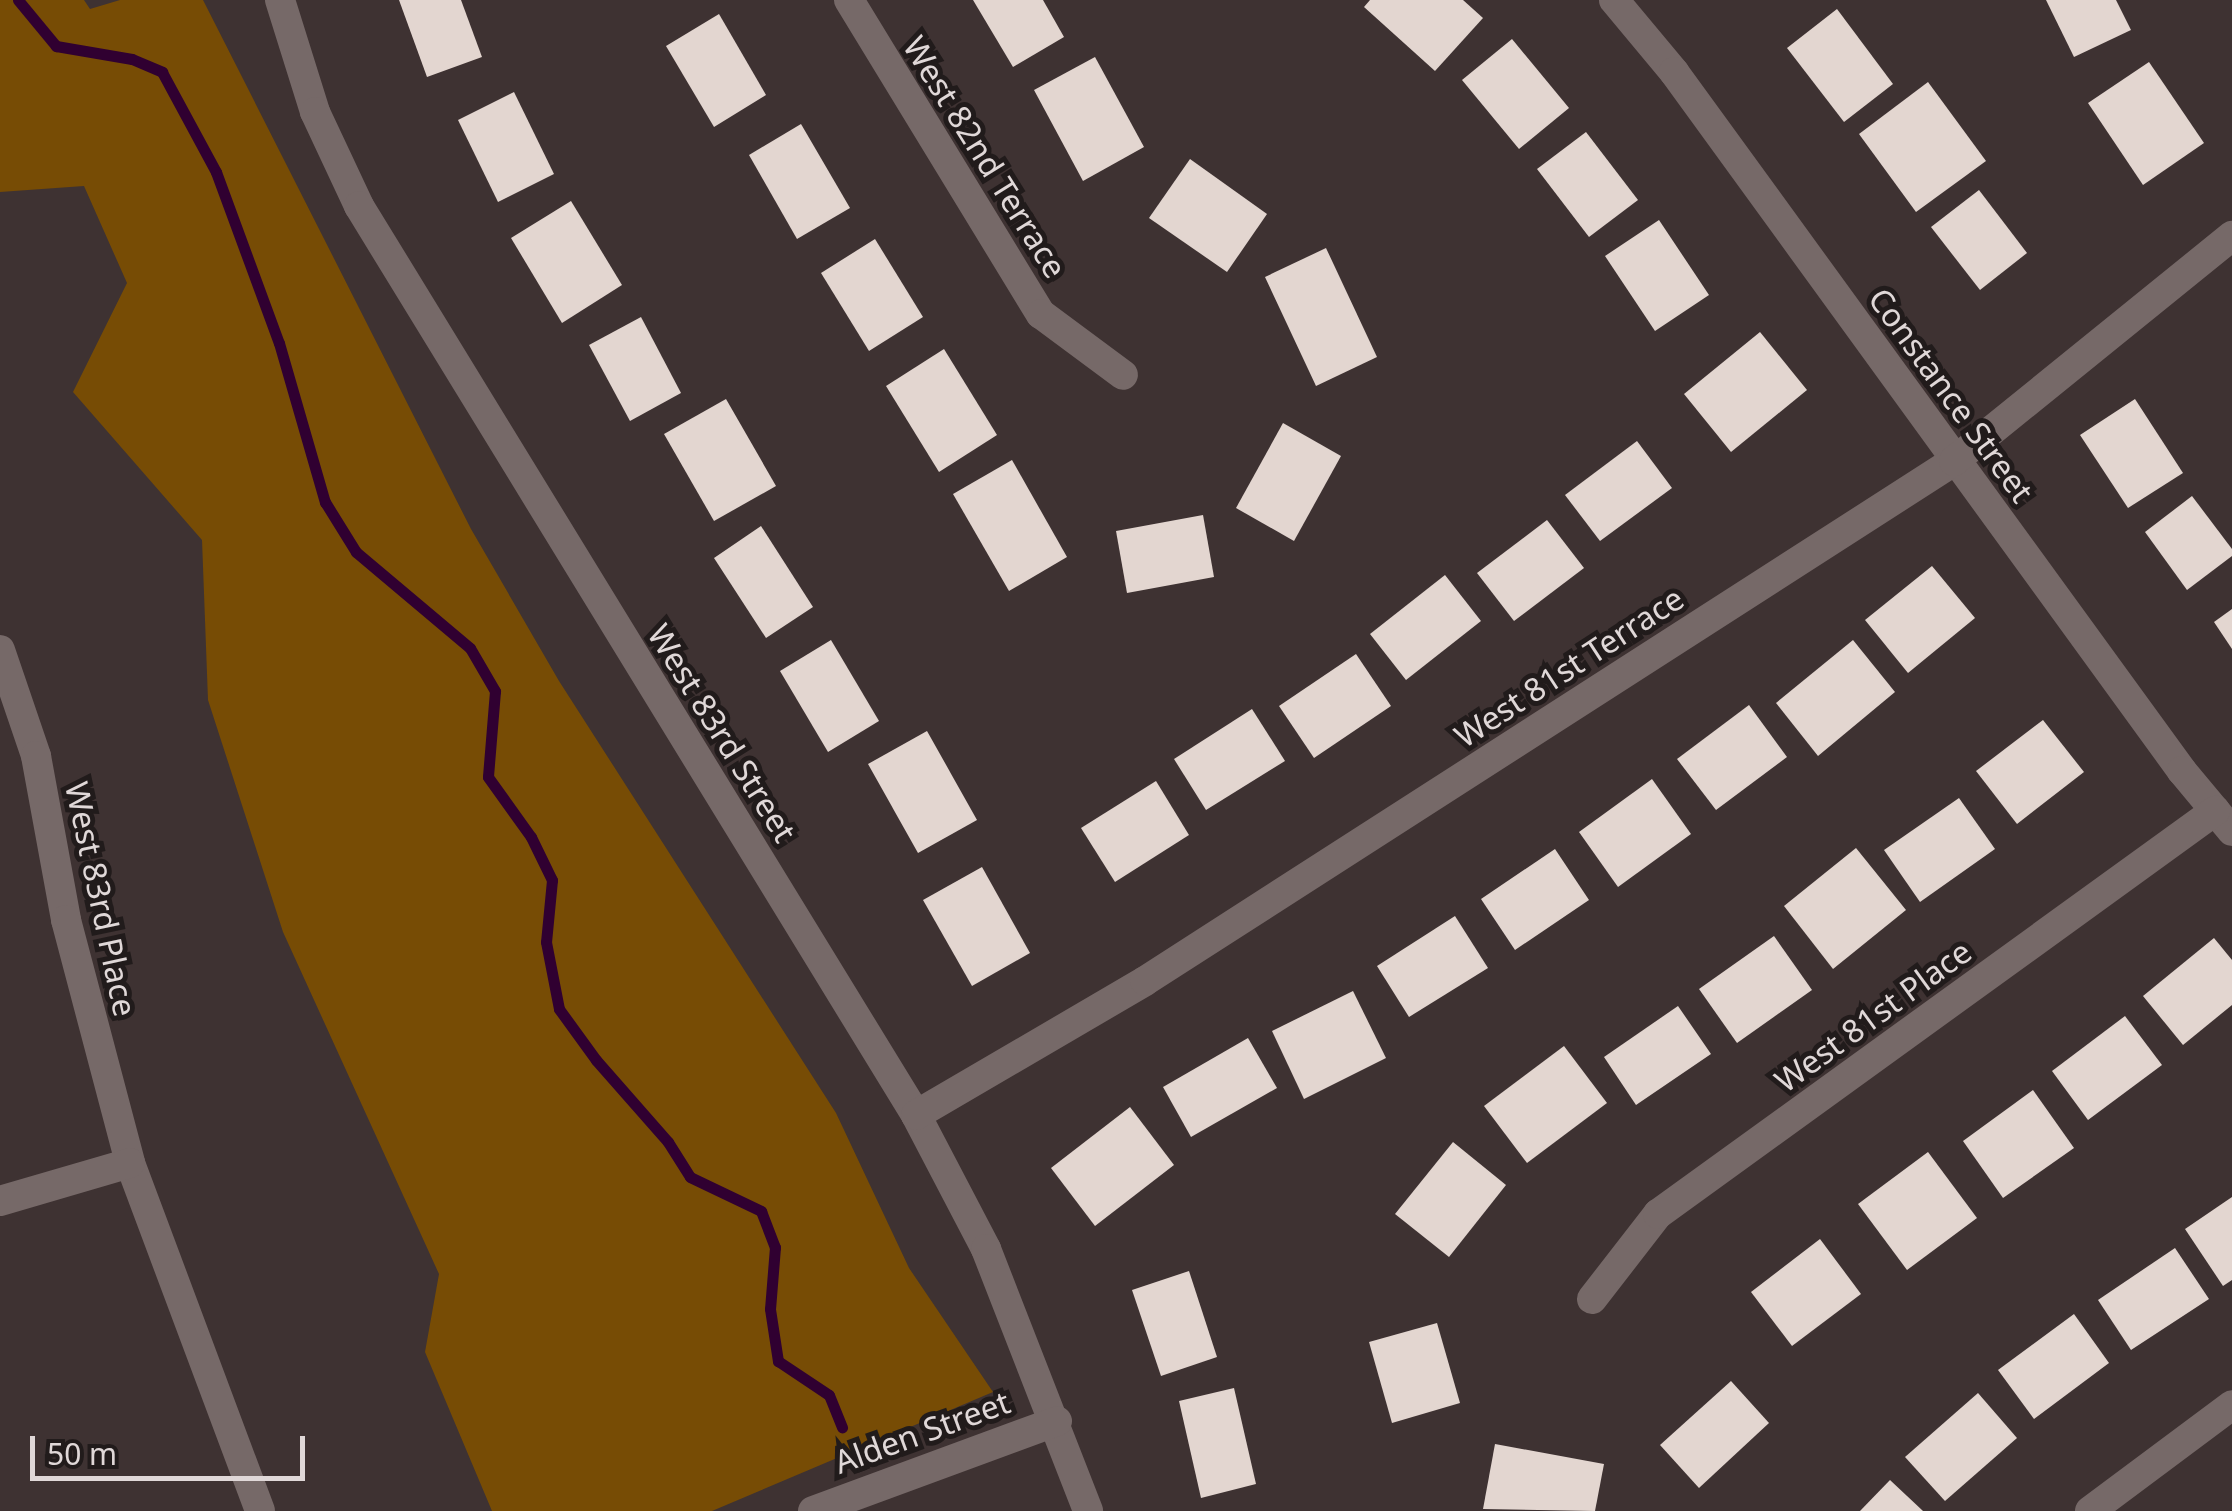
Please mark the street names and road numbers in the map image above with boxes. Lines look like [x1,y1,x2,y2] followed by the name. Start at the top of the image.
[895,29,1075,285] street label: West 82nd Terrace
[1861,281,2041,509] street label: Constance Street
[1447,579,1691,755] street label: West 81st Terrace
[640,617,804,849] street label: West 83rd Street
[57,778,145,1020] street label: West 83rd Place
[1767,932,1979,1100] street label: West 81st Place
[829,1383,1015,1481] street label: Alden Street

